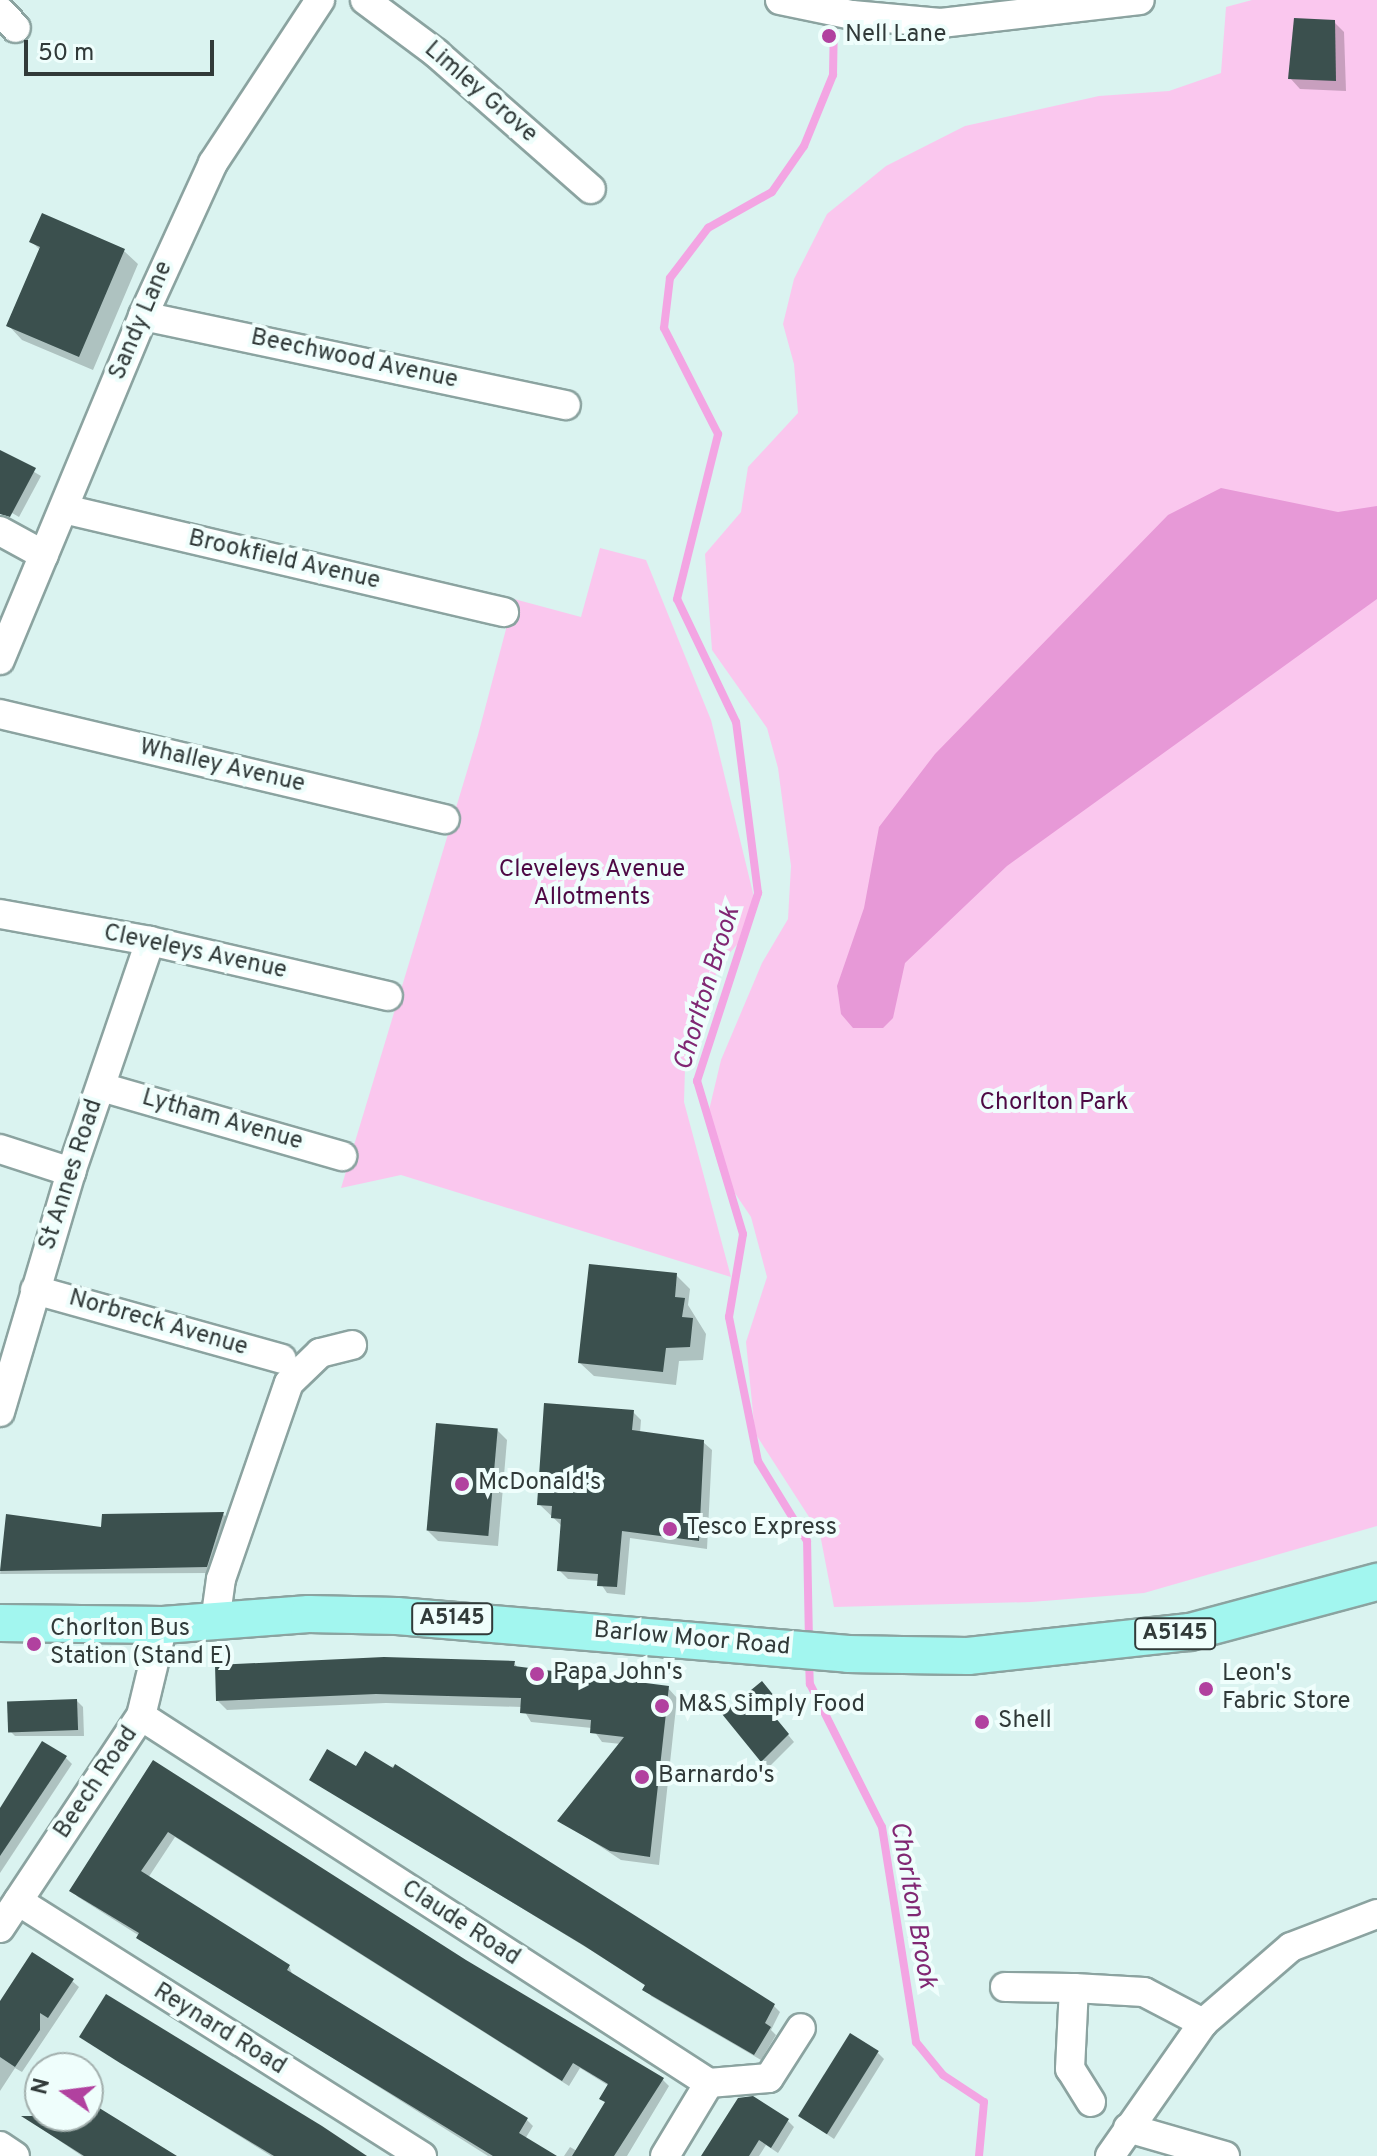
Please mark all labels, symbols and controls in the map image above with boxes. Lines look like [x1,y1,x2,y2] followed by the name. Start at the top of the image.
[845,22,946,50] place label: Nell Lane
[28,24,218,74] scale bar
[820,27,838,45] marker: Nell Lane
[418,36,542,150] street label: Limley Grove
[38,39,94,69] text: 50 m
[104,257,180,385] street label: Sandy Lane
[247,324,461,396] street label: Beechwood Avenue
[185,525,383,597] street label: Brookfield Avenue
[136,734,308,800] street label: Whalley Avenue
[498,857,686,913] park label: Cleveleys Avenue Allotments
[668,904,748,1074] water label: Chorlton Brook
[100,919,290,987] street label: Cleveleys Avenue
[138,1084,306,1158] street label: Lytham Avenue
[980,1090,1128,1118] park label: Chorlton Park
[34,1095,110,1255] street label: St Annes Road
[65,1285,251,1363] street label: Norbreck Avenue
[478,1470,601,1498] place label: McDonald's
[453,1475,471,1493] marker: McDonald's
[686,1515,837,1543] place label: Tesco Express
[661,1520,679,1538] marker: Tesco Express
[410,1601,494,1637] road number: A5145
[50,1616,232,1672] place label: Chorlton Bus Station (Stand E)
[1133,1616,1217,1652] road number: A5145
[592,1617,792,1663] street label: Barlow Moor Road
[25,1635,43,1653] marker: Chorlton Bus Station (Stand E)
[553,1660,683,1688] place label: Papa John's
[1222,1661,1350,1717] place label: Leon's Fabric Store
[528,1665,546,1683] marker: Papa John's
[1197,1680,1215,1698] marker: Leon's Fabric Store
[678,1692,865,1720] place label: M&S Simply Food
[653,1697,671,1715] marker: M&S Simply Food
[998,1708,1052,1736] place label: Shell
[973,1713,991,1731] marker: Shell
[49,1721,145,1845] street label: Beech Road
[658,1763,775,1791] place label: Barnardo's
[633,1768,651,1786] marker: Barnardo's
[882,1819,942,1991] water label: Chorlton Brook
[395,1875,525,1973] street label: Claude Road
[147,1978,291,2082] street label: Reynard Road
[24,2052,104,2132] north arrow
[27,2076,57,2097] text: N

